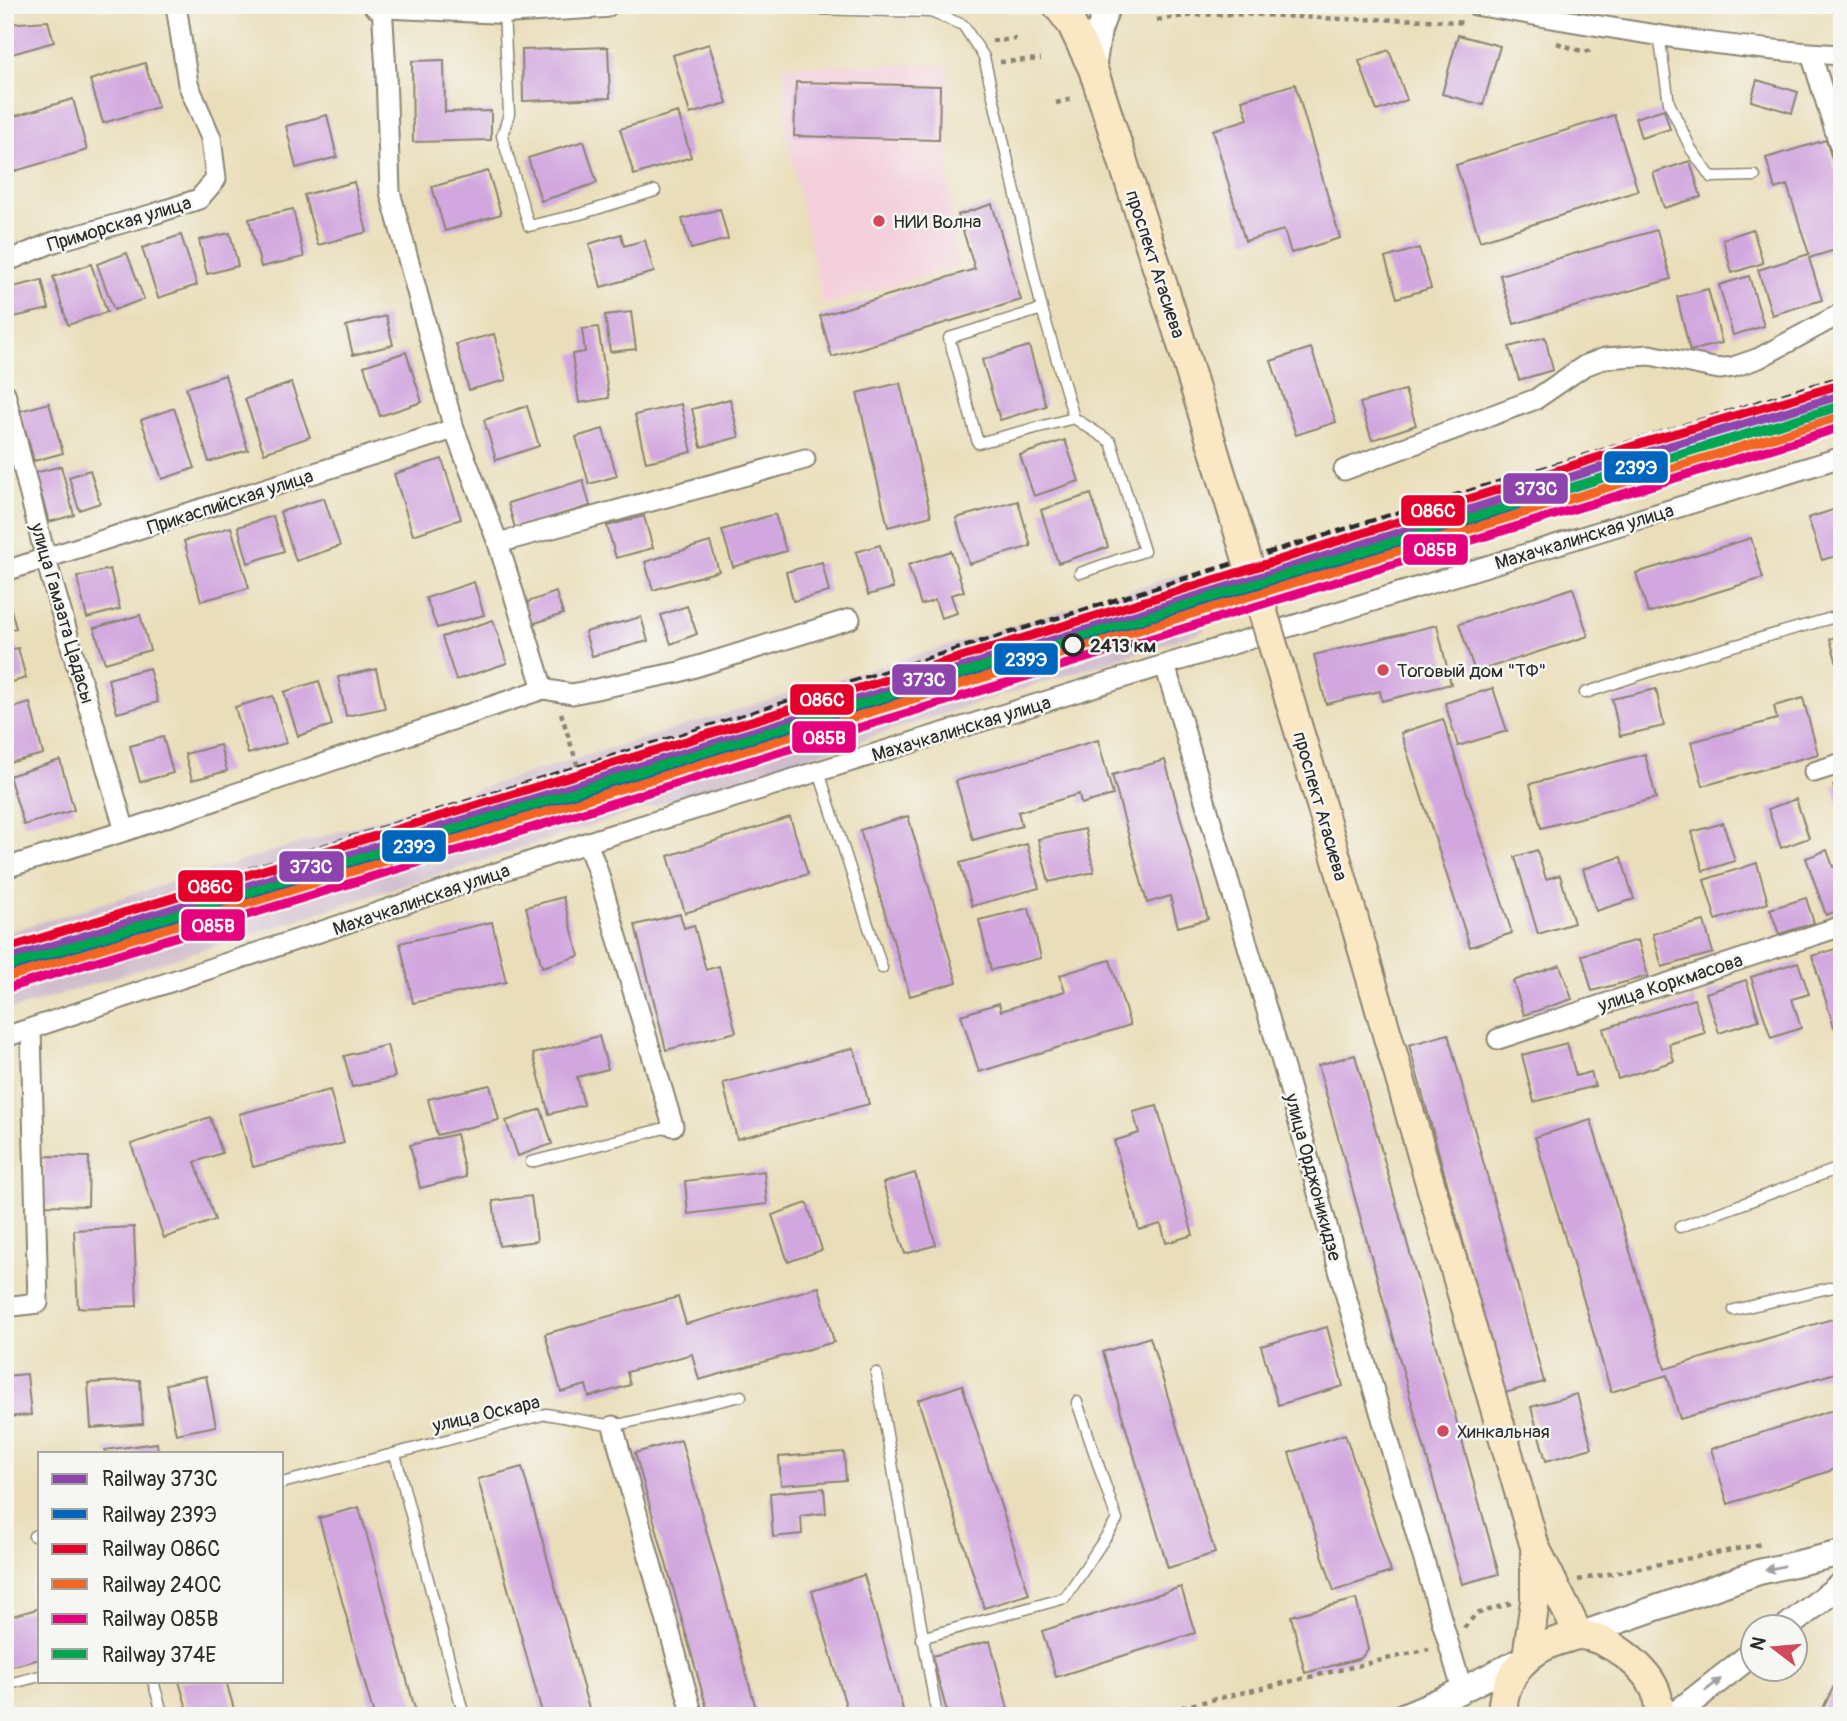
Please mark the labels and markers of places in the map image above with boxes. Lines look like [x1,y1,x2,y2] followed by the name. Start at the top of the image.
[893,210,981,234] place label: НИИ Волна
[871,213,887,229] marker: НИИ Волна
[1062,634,1084,656] marker: 2413 км
[1090,634,1156,658] place label: 2413 км
[1397,659,1546,683] place label: Тоговый дом "ТФ"
[1375,662,1391,678] marker: Тоговый дом "ТФ"
[1457,1420,1550,1444] place label: Хинкальная
[1435,1423,1451,1439] marker: Хинкальная

